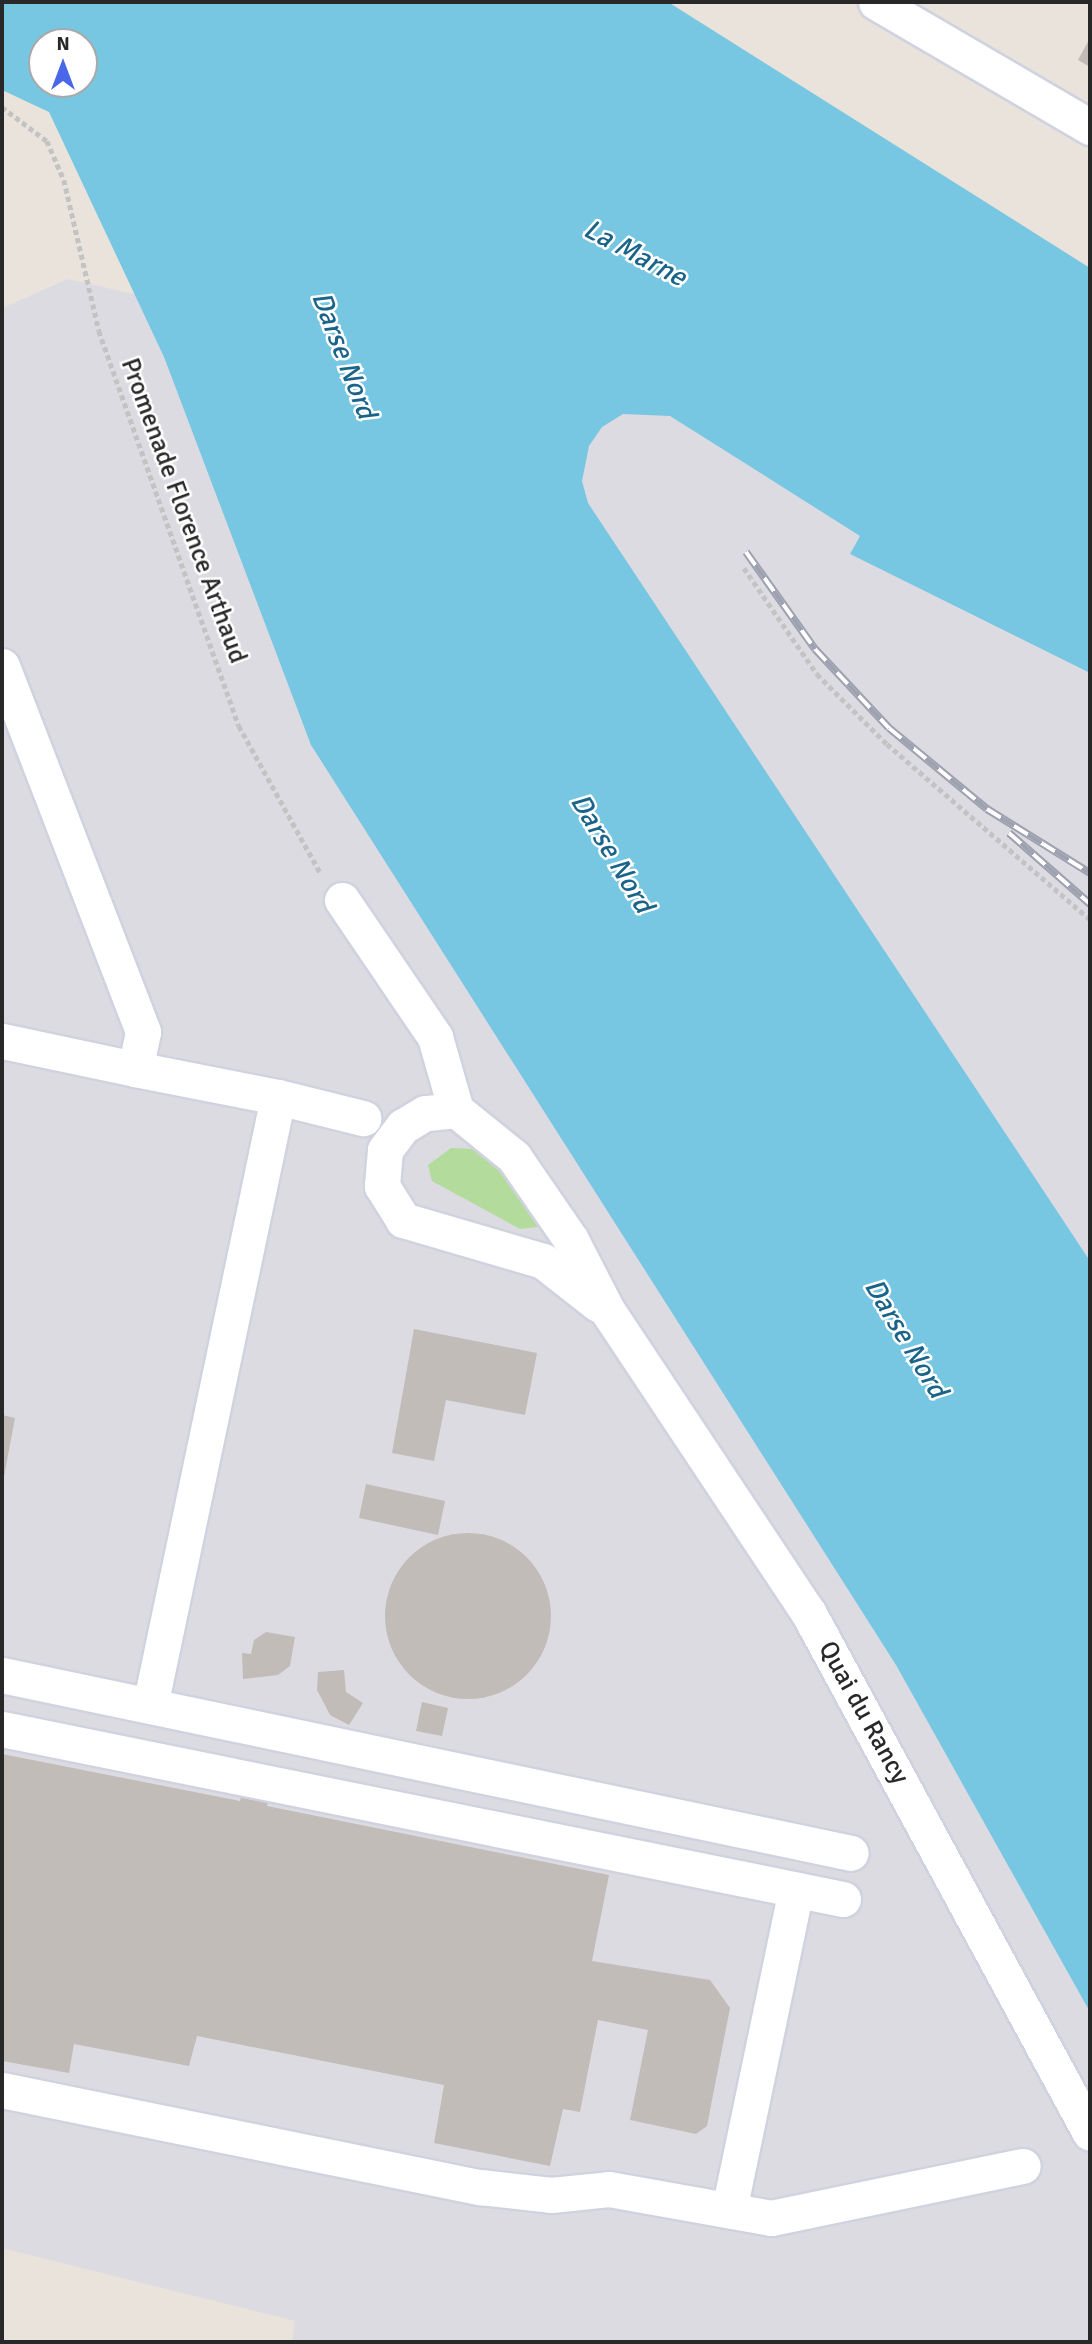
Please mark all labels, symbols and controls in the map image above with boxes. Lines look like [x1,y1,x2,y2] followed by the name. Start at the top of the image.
[28,28,98,98] north arrow
[56,32,70,56] text: N
[578,212,692,294] water label: La Marne
[304,287,384,423] water label: Darse Nord
[113,354,253,668] street label: Promenade Florence Arthaud
[563,787,661,919] water label: Darse Nord
[857,1272,955,1404] water label: Darse Nord
[811,1636,915,1790] street label: Quai du Rancy

